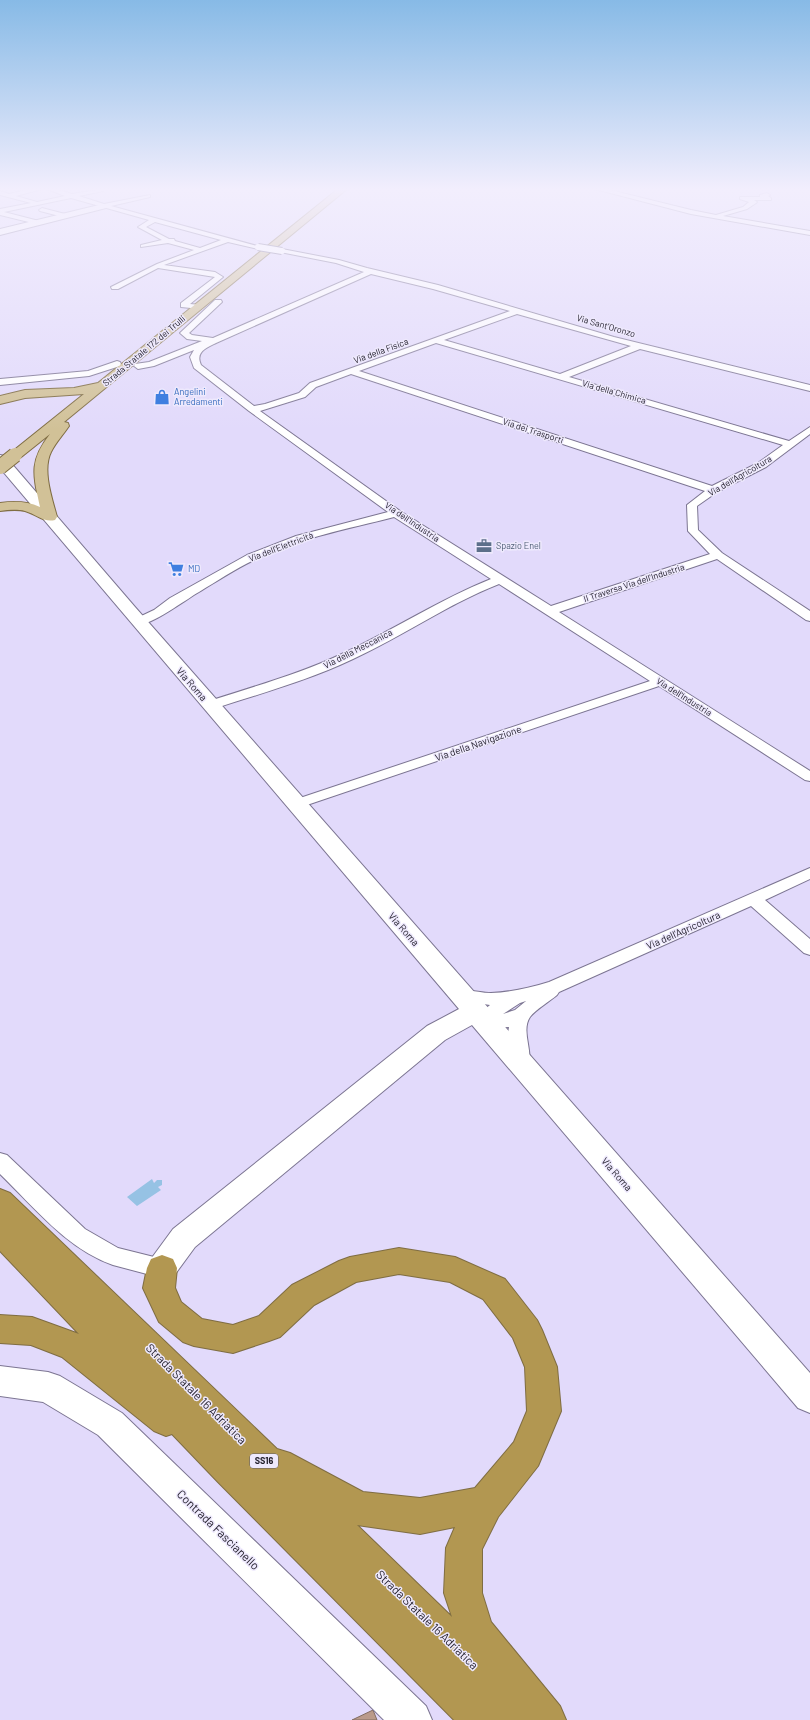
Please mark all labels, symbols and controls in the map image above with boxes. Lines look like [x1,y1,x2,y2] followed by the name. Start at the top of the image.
[575,312,637,339] street label: Via Sant'Oronzo
[100,313,187,388] street label: Strada Statale 172 dei Trulli
[352,336,410,366] street label: Via della Fisica
[581,377,647,406] street label: Via della Chimica
[174,386,223,407] place label: Angelini Arredamenti
[153,388,171,406] shop icon: Angelini Arredamenti
[501,415,565,446] street label: Via dei Trasporti
[706,453,774,498] street label: Via dell'Agricoltura
[383,499,442,544] street label: Via dell'Industria
[247,529,315,564] street label: Via dell'Elettricità
[475,537,493,555] office icon: Spazio Enel
[496,540,541,551] place label: Spazio Enel
[167,560,185,578] supermarket icon: MD
[582,561,686,604] street label: II Traversa Via dell'Industria
[188,563,200,574] place label: MD
[321,626,394,671] street label: Via della Meccanica
[174,665,210,703] street label: Via Roma
[654,675,714,718] street label: Via dell'Industria
[433,723,523,763] street label: Via della Navigazione
[644,908,722,952] street label: Via dell'Agricoltura
[386,910,422,948] street label: Via Roma
[599,1155,635,1193] street label: Via Roma
[144,1340,250,1446] street label: Strada Statale 16 Adriatica
[250,1454,278,1468] road number: SS16
[175,1486,263,1572] street label: Contrada Fascianello
[374,1567,482,1672] street label: Strada Statale 16 Adriatica

